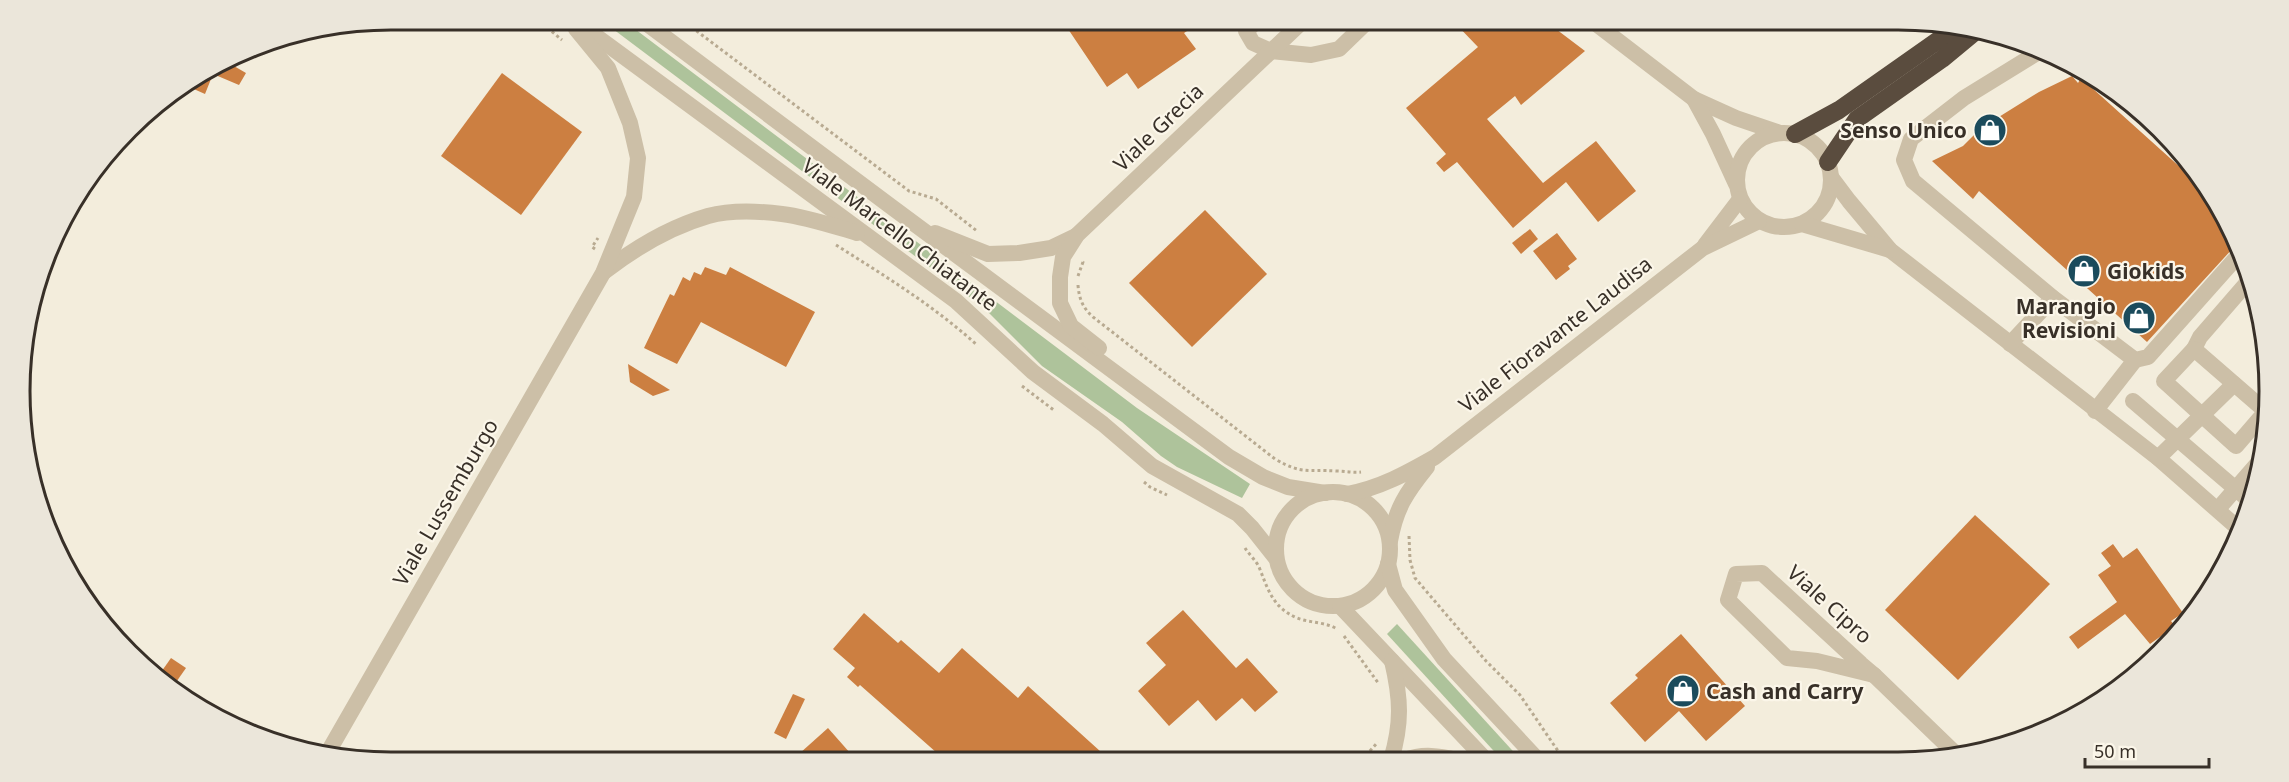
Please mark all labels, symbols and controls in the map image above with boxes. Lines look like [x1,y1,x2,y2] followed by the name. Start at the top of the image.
[1107,77,1209,177] street label: Viale Grecia
[1972,112,2008,148] shop icon: Senso Unico
[1840,116,1967,144] place label: Senso Unico
[797,151,1003,317] street label: Viale Marcello Chiatante
[1453,250,1657,418] street label: Viale Fioravante Laudisa
[2066,253,2102,289] shop icon: Giokids
[2107,257,2185,285] place label: Giokids
[2016,292,2116,344] place label: Marangio Revisioni
[2121,300,2157,336] shop icon: Marangio Revisioni
[386,414,504,590] street label: Viale Lussemburgo
[1782,558,1878,650] street label: Viale Cipro
[1665,673,1701,709] shop icon: Cash and Carry
[1706,677,1864,705] place label: Cash and Carry
[2085,731,2210,769] scale bar
[2094,739,2136,763] text: 50 m

